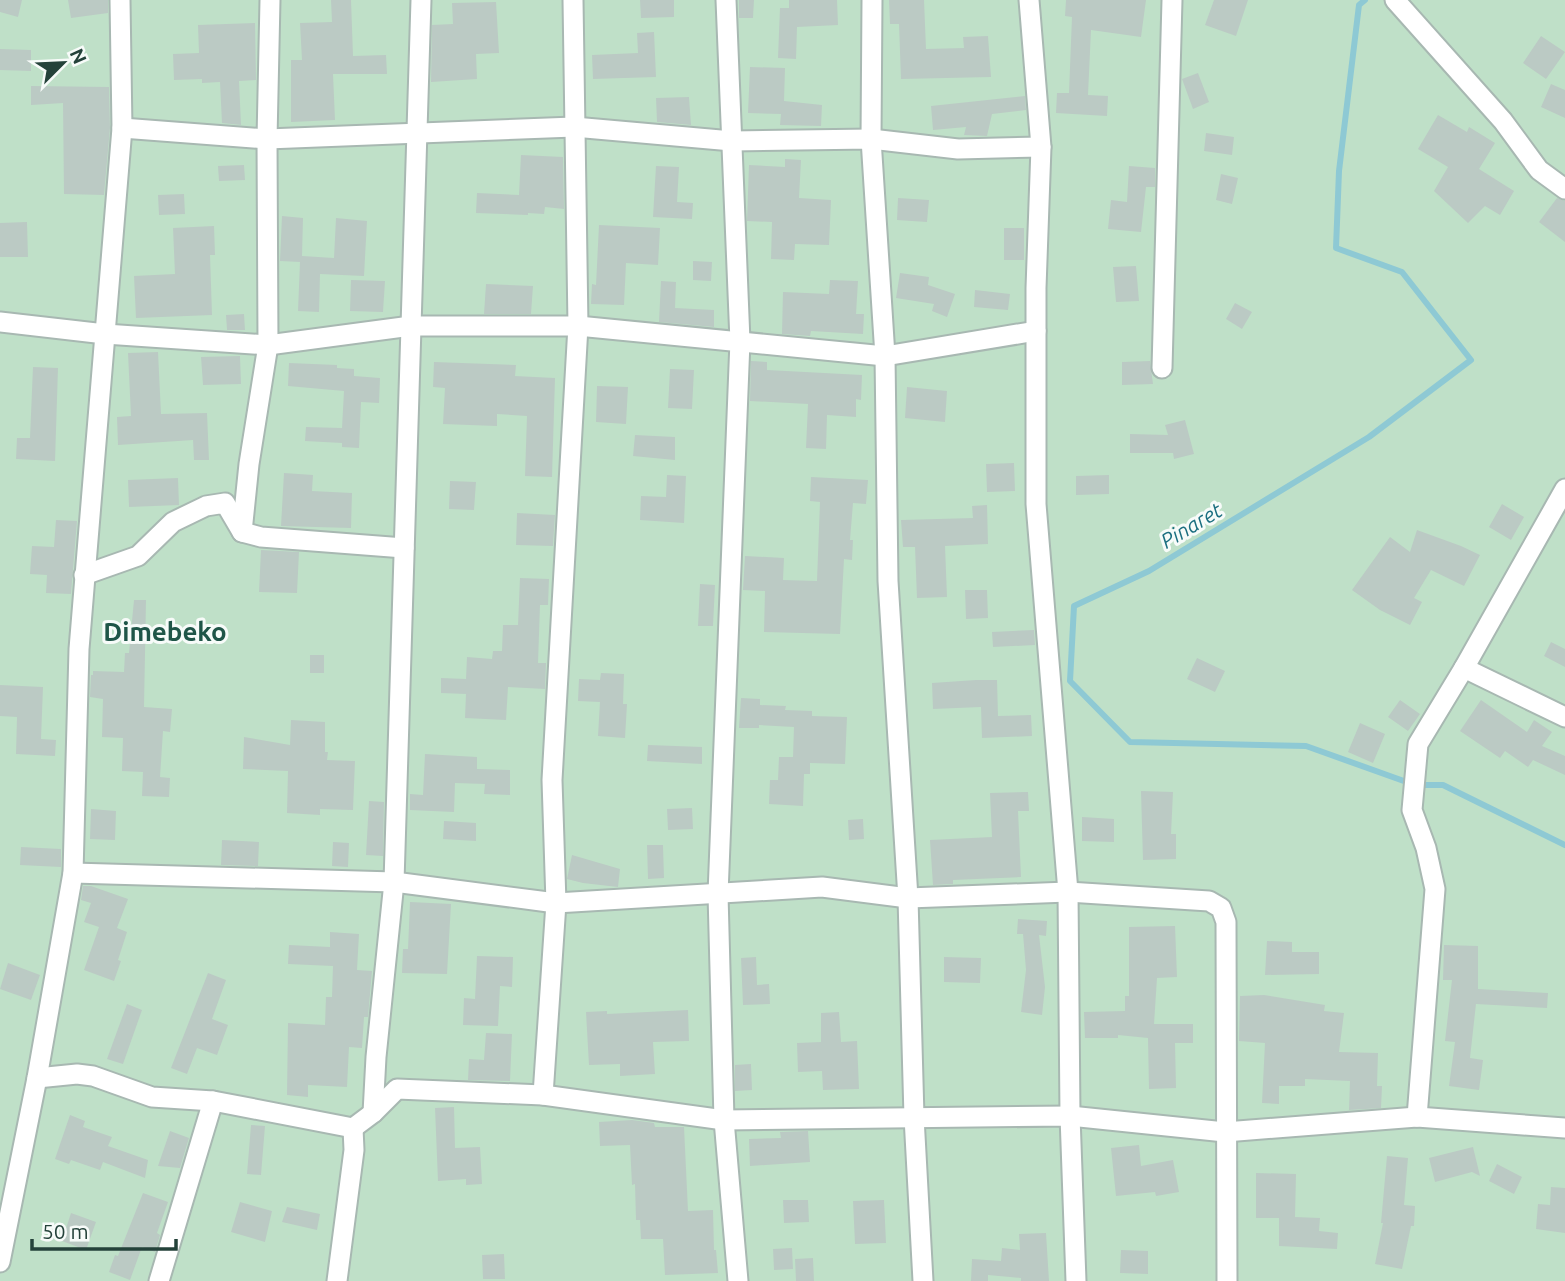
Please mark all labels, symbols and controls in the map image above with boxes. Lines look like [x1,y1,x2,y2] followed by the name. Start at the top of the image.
[28,28,98,98] north arrow
[66,45,91,67] text: N
[1156,497,1227,553] water label: Pinaret
[103,617,227,646] district label: Dimebeko
[32,1208,175,1252] scale bar
[42,1219,89,1243] text: 50 m

